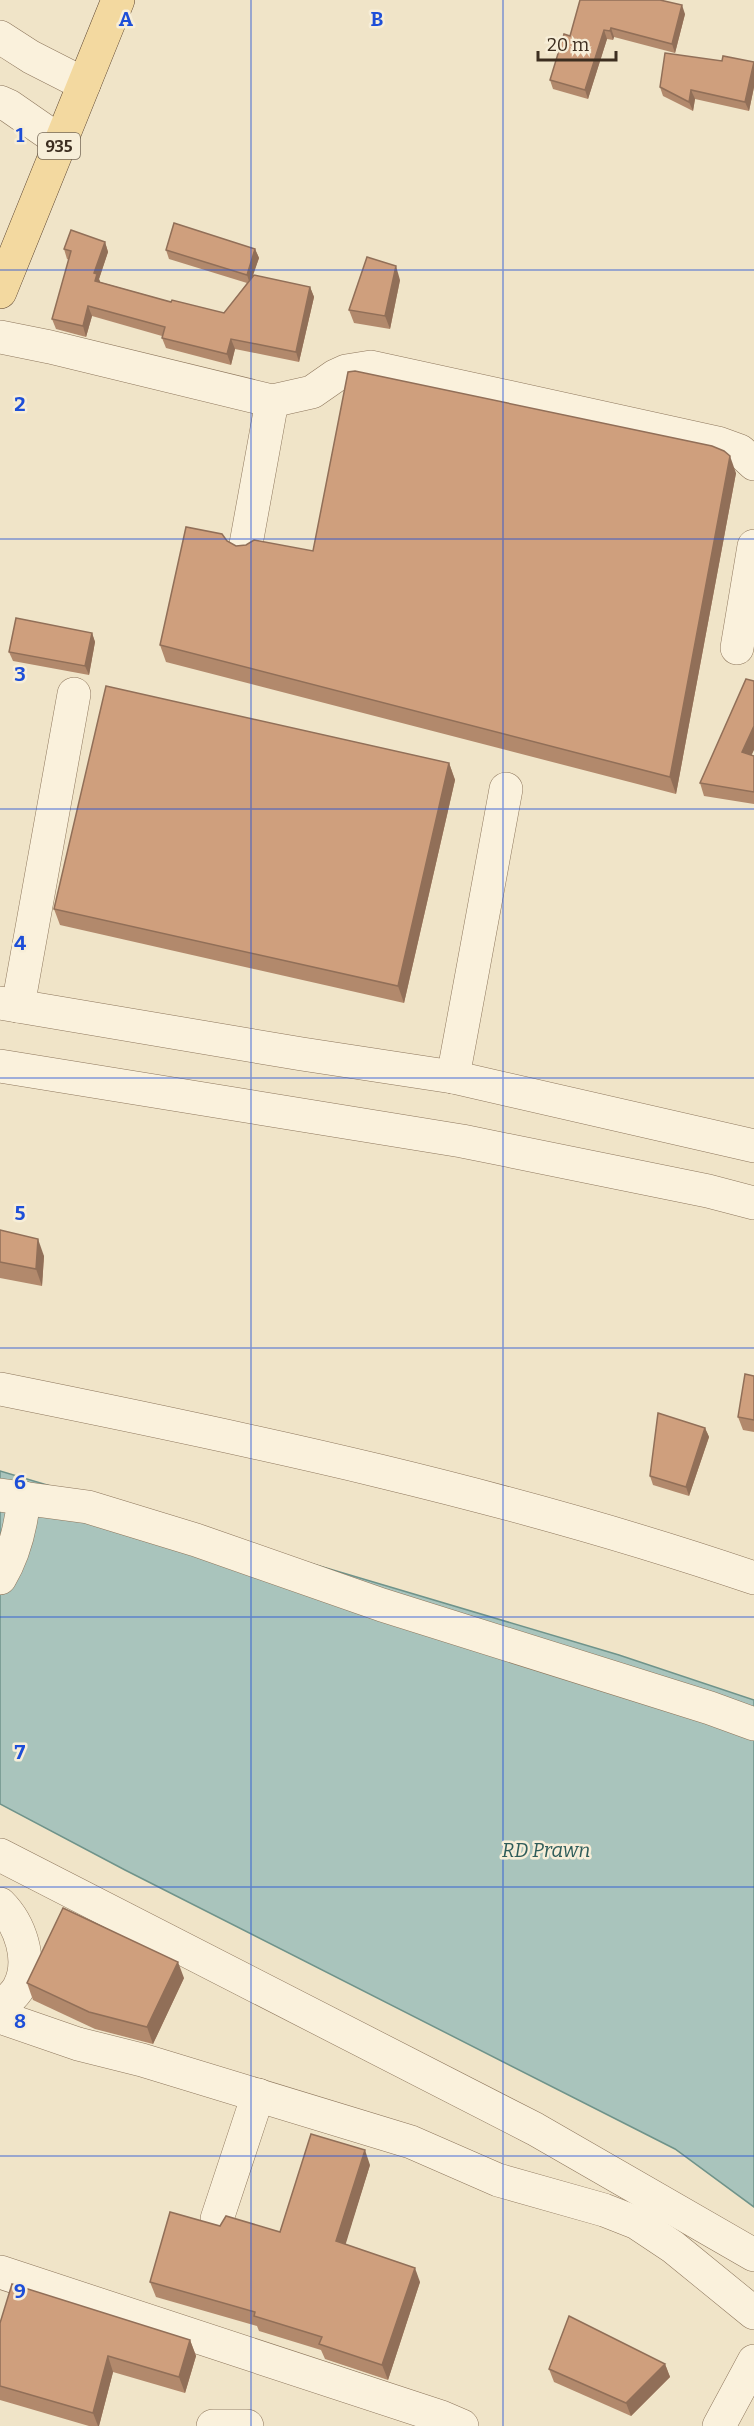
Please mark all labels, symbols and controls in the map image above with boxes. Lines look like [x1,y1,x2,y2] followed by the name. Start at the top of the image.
[119,7,134,31] text: A
[371,7,384,31] text: B
[538,24,616,62] scale bar
[547,34,589,56] text: 20 m
[16,123,25,147] text: 1
[38,133,80,159] road number: 935
[14,392,26,416] text: 2
[14,662,26,686] text: 3
[14,931,26,955] text: 4
[15,1201,26,1225] text: 5
[14,1470,26,1494] text: 6
[15,1740,26,1764] text: 7
[502,1838,590,1862] water label: RD Prawn
[14,2009,26,2033] text: 8
[14,2279,26,2303] text: 9

